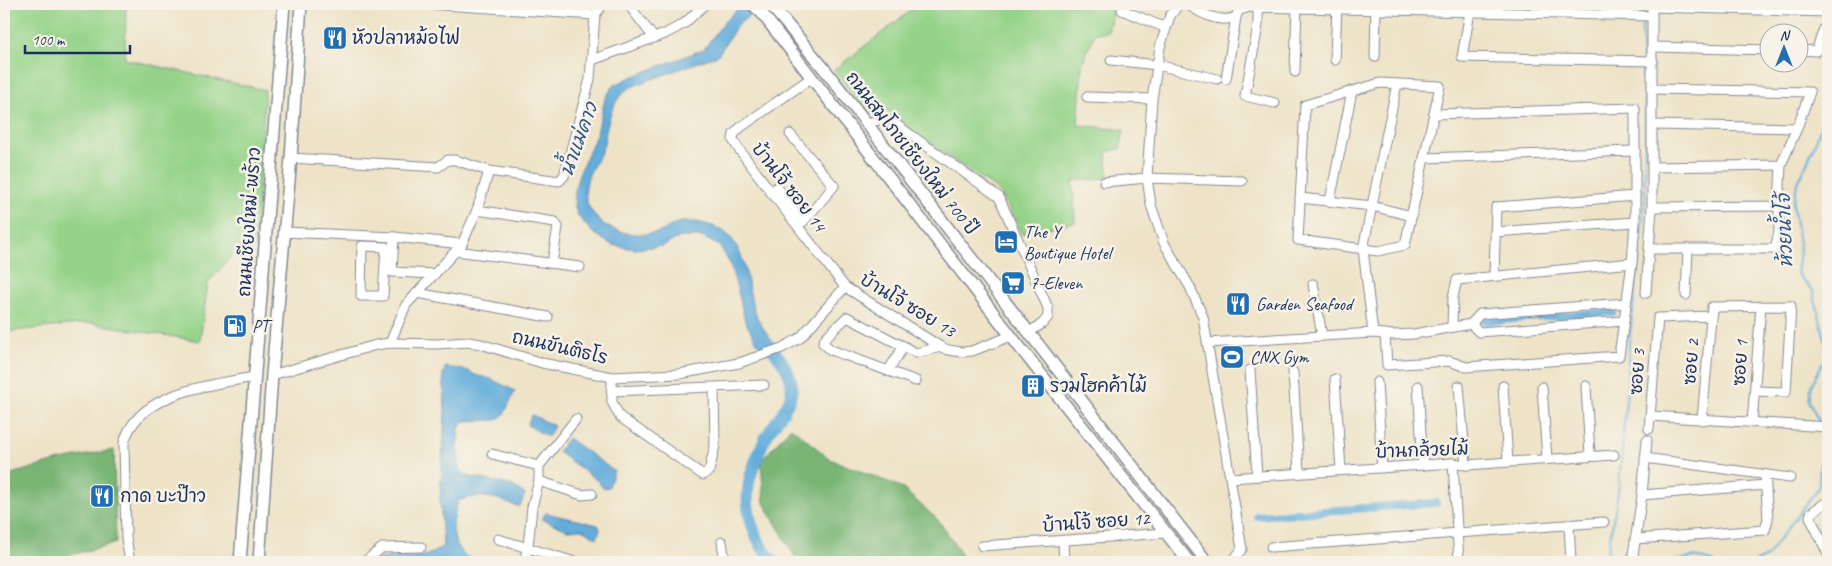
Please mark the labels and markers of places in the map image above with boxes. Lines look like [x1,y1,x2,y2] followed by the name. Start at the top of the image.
[322,25,348,51] restaurant icon: หัวปลาหม้อไฟ
[352,25,460,49] place label: หัวปลาหม้อไฟ
[1024,221,1114,264] place label: The Y Boutique Hotel
[993,229,1019,255] hotel icon: The Y Boutique Hotel
[1000,270,1026,296] supermarket icon: 7-Eleven
[1030,272,1083,294] place label: 7-Eleven
[1225,291,1251,317] restaurant icon: Garden Seafood
[1256,293,1355,315] place label: Garden Seafood
[222,313,248,339] fuel station icon: PT
[252,315,273,337] place label: PT
[1219,344,1245,370] sports icon: CNX Gym
[1250,346,1309,368] place label: CNX Gym
[1020,373,1046,399] building icon: รวมโฮคค้าไม้
[1050,373,1147,397] place label: รวมโฮคค้าไม้
[89,483,115,509] restaurant icon: กาด บะป๊าว
[120,483,206,507] place label: กาด บะป๊าว

